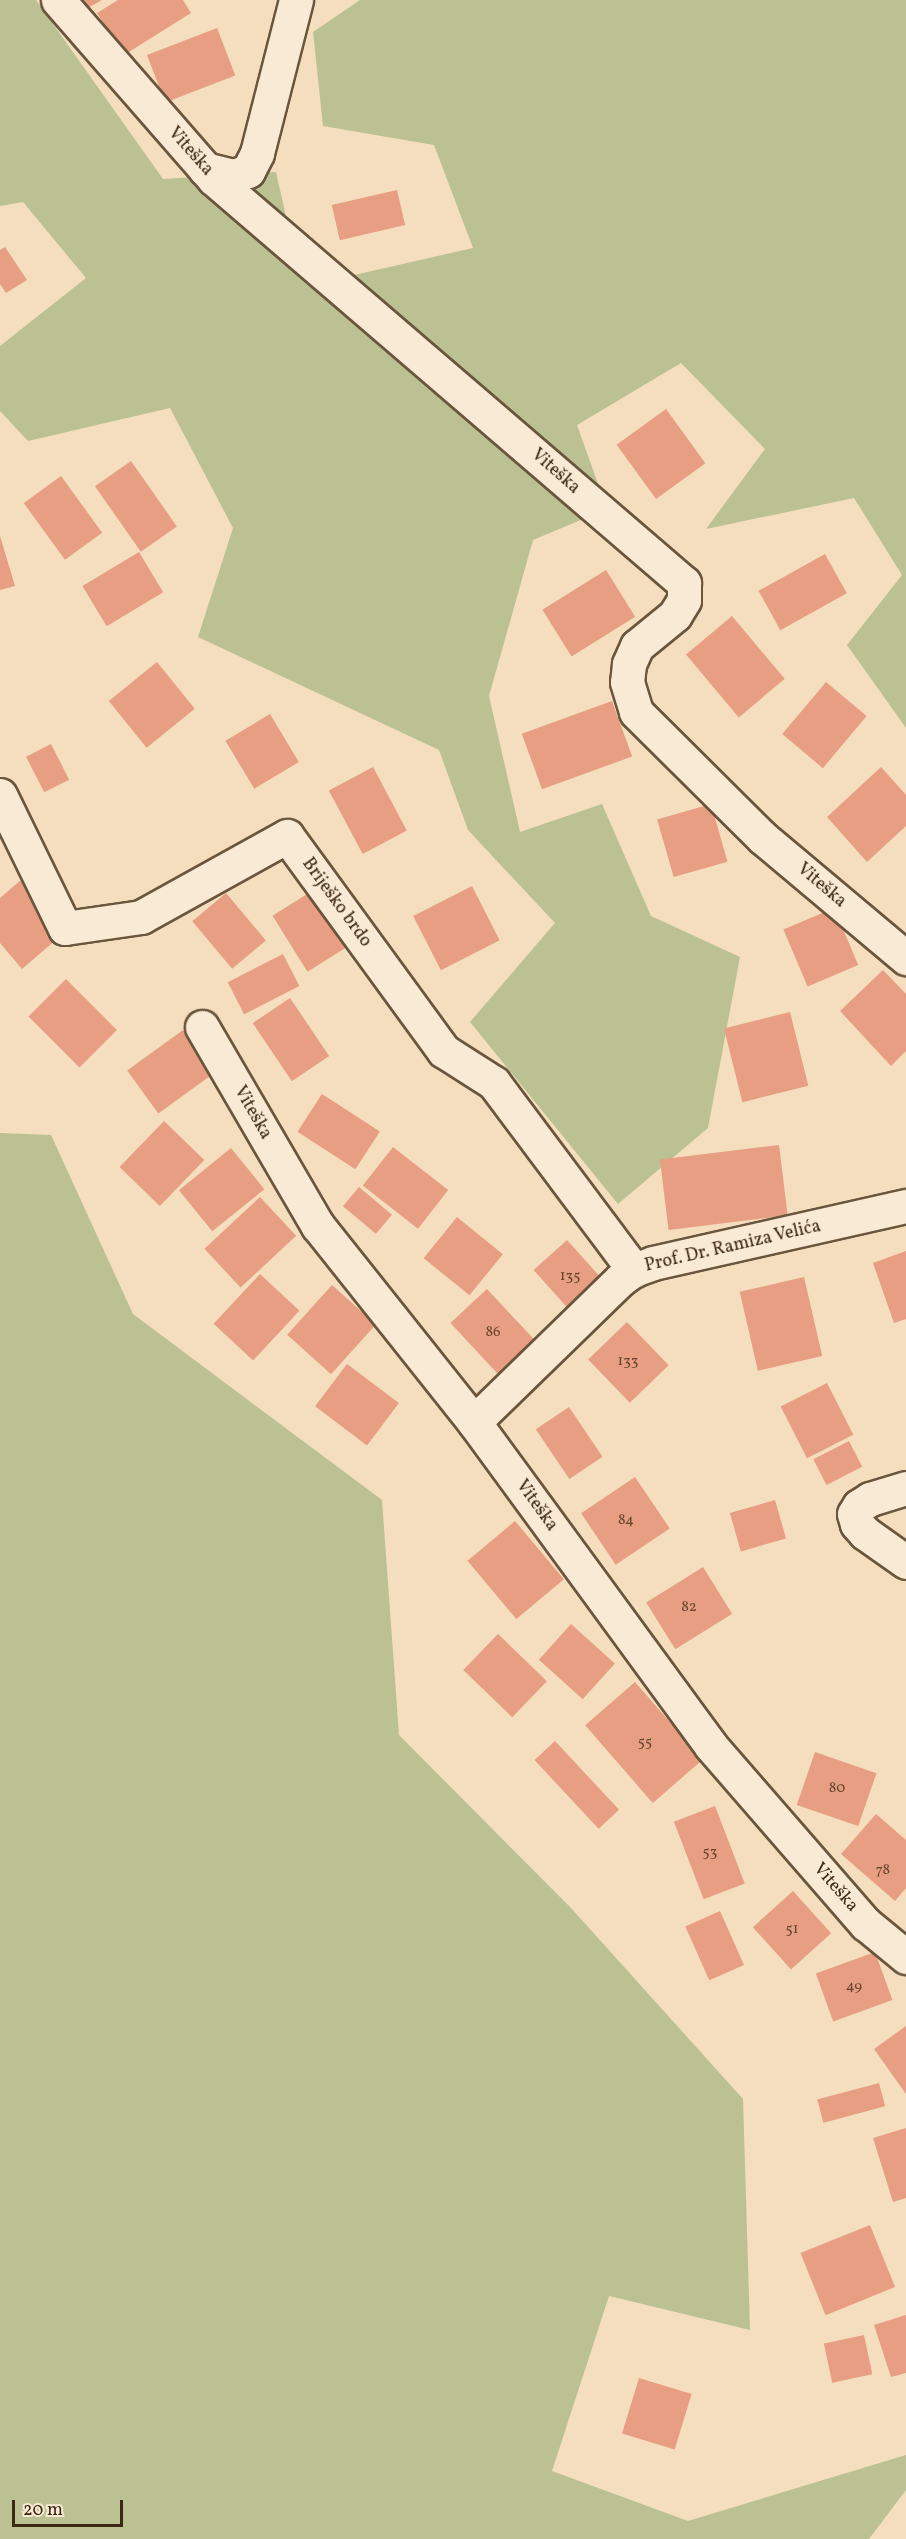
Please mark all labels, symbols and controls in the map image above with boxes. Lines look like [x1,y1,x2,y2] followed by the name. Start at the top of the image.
[163,123,217,181] street label: Viteška
[526,445,584,499] street label: Viteška
[296,854,376,952] street label: Briješko brdo
[792,859,850,913] street label: Viteška
[228,1082,276,1144] street label: Viteška
[643,1216,823,1278] street label: Prof. Dr. Ramiza Velića
[560,1268,580,1286] house number: 135
[485,1324,501,1342] house number: 86
[617,1353,639,1371] house number: 133
[510,1476,562,1536] street label: Viteška
[618,1512,634,1530] house number: 84
[681,1599,697,1617] house number: 82
[638,1734,652,1752] house number: 55
[829,1780,845,1798] house number: 80
[703,1844,717,1862] house number: 53
[808,1859,862,1917] street label: Viteška
[876,1862,890,1880] house number: 78
[785,1921,799,1939] house number: 51
[846,1978,862,1996] house number: 49
[15,2488,126,2526] scale bar
[23,2498,63,2523] text: 20 m

